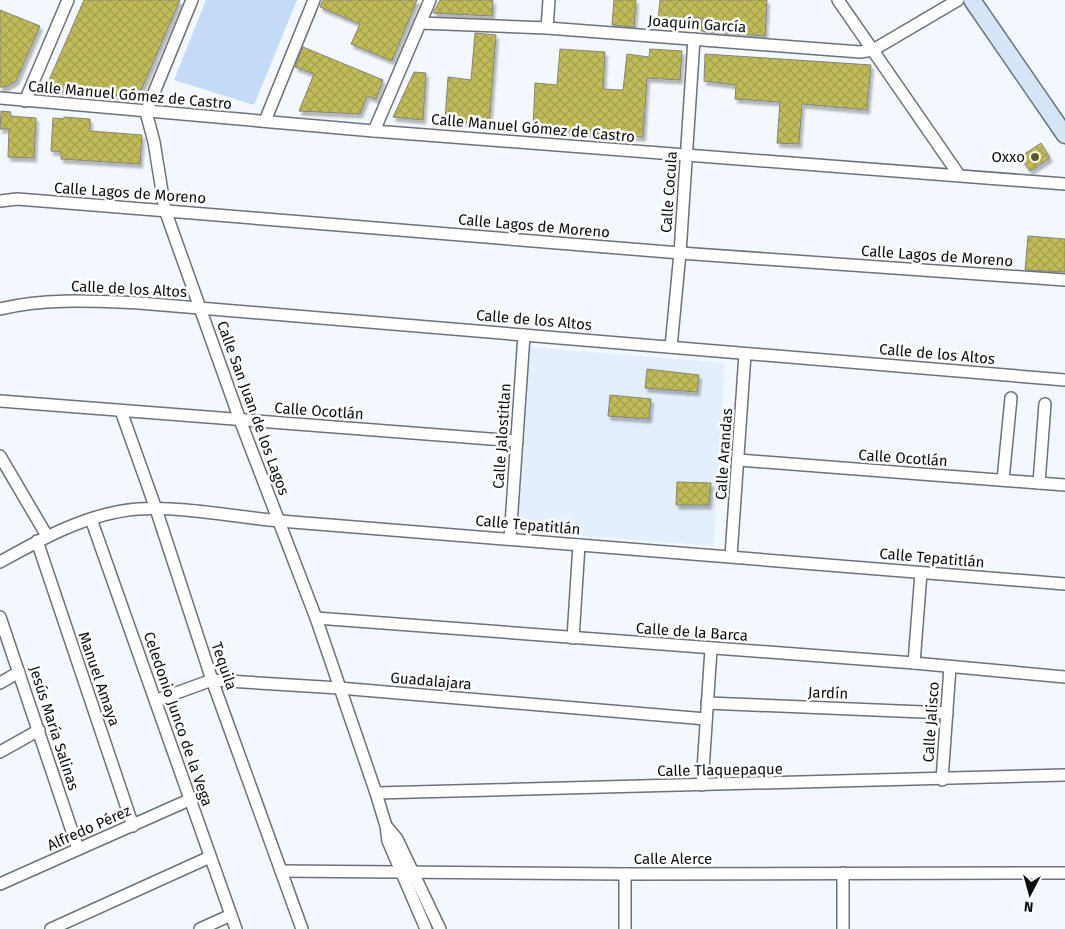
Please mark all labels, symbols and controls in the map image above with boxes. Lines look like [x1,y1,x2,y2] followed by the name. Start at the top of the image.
[647,12,747,36] street label: Joaquín García
[27,77,233,113] street label: Calle Manuel Gómez de Castro
[430,110,636,146] street label: Calle Manuel Gómez de Castro
[992,148,1025,166] place label: Oxxo
[657,150,681,234] street label: Calle Cocula
[1029,151,1041,163] marker: Oxxo
[53,179,207,207] street label: Calle Lagos de Moreno
[457,210,611,242] street label: Calle Lagos de Moreno
[860,242,1014,270] street label: Calle Lagos de Moreno
[70,277,188,301] street label: Calle de los Altos
[475,306,593,334] street label: Calle de los Altos
[213,318,293,498] street label: Calle San Juan de los Lagos
[878,340,996,368] street label: Calle de los Altos
[489,383,515,489] street label: Calle Jalostitlan
[274,399,364,423] street label: Calle Ocotlán
[712,408,736,500] street label: Calle Arandas
[858,446,948,470] street label: Calle Ocotlán
[475,511,581,539] street label: Calle Tepatitlán
[879,544,985,572] street label: Calle Tepatitlán
[635,619,749,645] street label: Calle de la Barca
[74,629,124,729] street label: Manuel Amaya
[140,629,216,809] street label: Celedonio Junco de la Vega
[207,640,241,692] street label: Tequila
[25,663,83,793] street label: Jesús María Salinas
[390,668,472,694] street label: Guadalajara
[919,681,943,763] street label: Calle Jalisco
[808,683,848,703] street label: Jardín
[657,760,783,780] street label: Calle Tlaquepaque
[44,801,134,854] street label: Alfredo Pérez
[634,850,712,868] street label: Calle Alerce
[1005,869,1055,919] north arrow
[1023,897,1034,915] text: N

